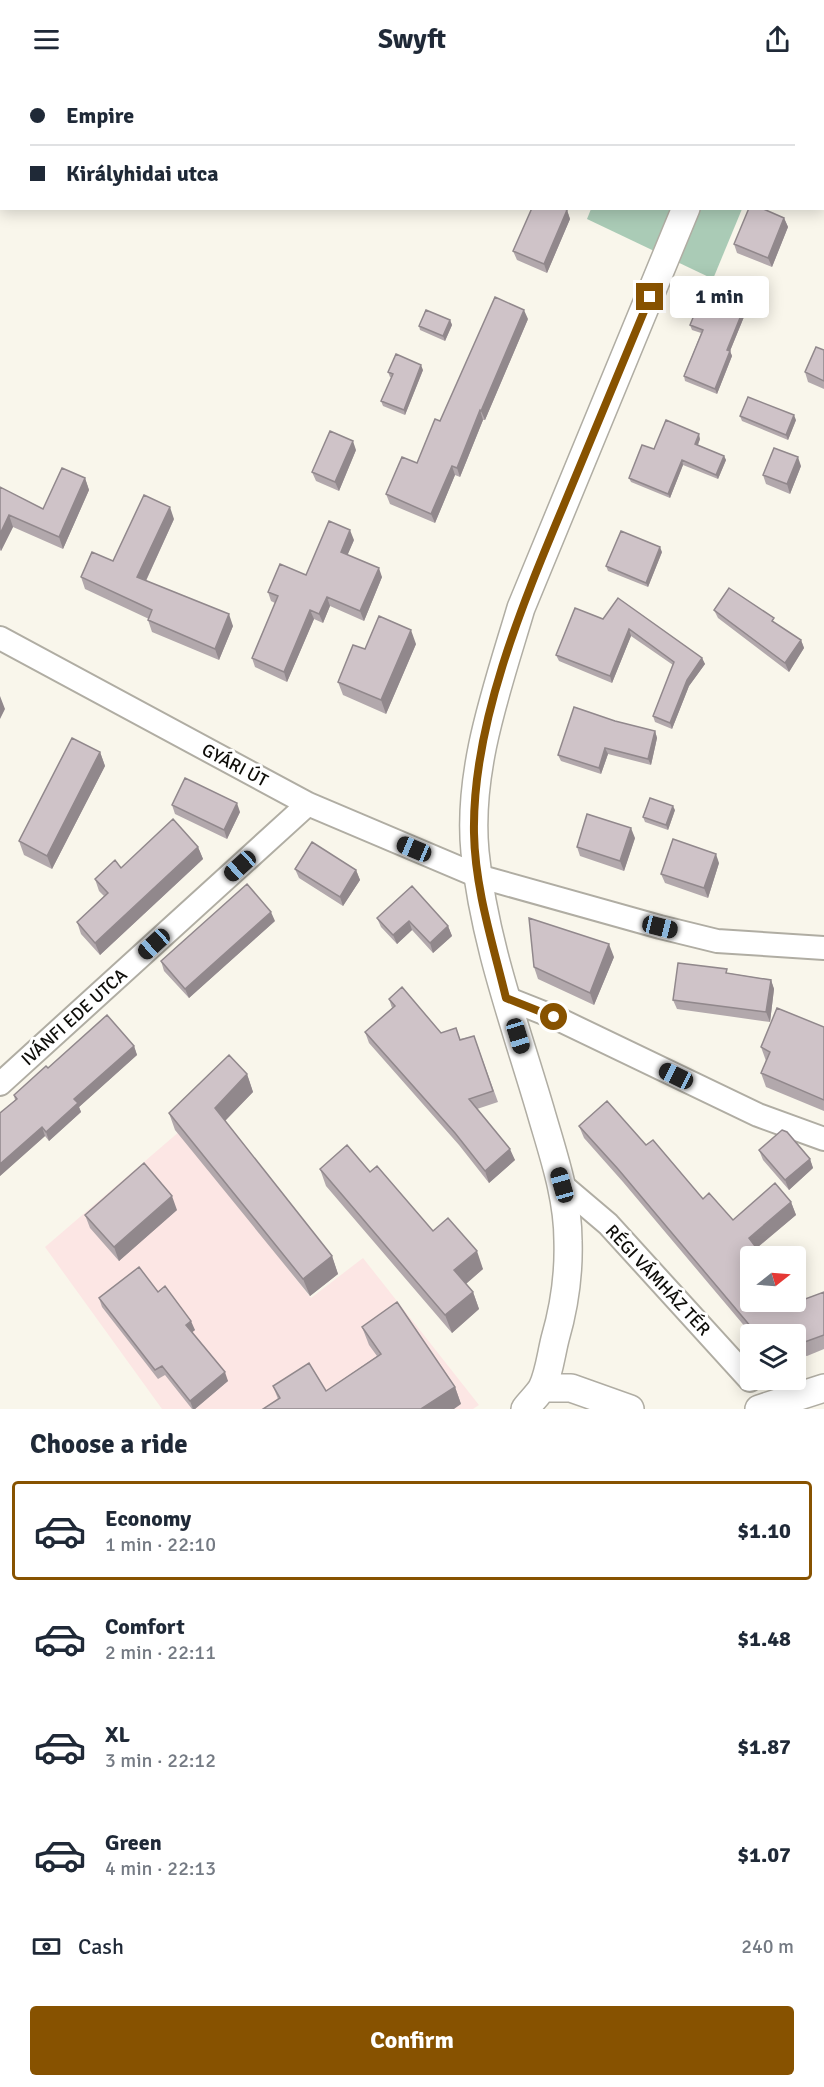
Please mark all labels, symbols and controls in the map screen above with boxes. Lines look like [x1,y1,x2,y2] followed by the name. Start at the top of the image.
[30,23,63,56] icon: menu
[378,23,446,56] text: Swyft
[761,23,794,56] icon: share
[66,102,134,129] text: Empire
[66,160,219,187] text: Királyhidai utca
[671,276,770,318] callout: 1 min
[636,283,663,310] route end
[695,284,744,309] text: 1 min
[198,738,272,792] street label: GYÁRI ÚT
[394,834,434,864] car
[221,847,259,885] car
[640,914,680,940] car
[135,925,173,963] car
[17,964,131,1070] street label: IVÁNFI EDE UTCA
[540,1003,567,1030] route start
[504,1016,532,1056] car
[656,1060,696,1092] car
[548,1165,576,1205] car
[601,1220,715,1340] street label: RÉGI VÁMHÁZ TÉR
[740,1246,806,1312] north arrow
[740,1246,806,1390] map controls
[740,1324,806,1390] button: layers
[30,1428,188,1461] text: Choose a ride
[33,1504,87,1558] icon: car
[105,1505,191,1532] text: Economy
[737,1517,791,1544] text: $1.10
[105,1532,216,1557] text: 1 min · 22:10
[33,1612,87,1666] icon: car
[105,1613,185,1640] text: Comfort
[737,1625,791,1652] text: $1.48
[105,1640,216,1665] text: 2 min · 22:11
[33,1720,87,1774] icon: car
[105,1721,130,1748] text: XL
[737,1733,791,1760] text: $1.87
[105,1748,216,1773] text: 3 min · 22:12
[33,1828,87,1882] icon: car
[105,1829,162,1856] text: Green
[737,1841,791,1868] text: $1.07
[105,1856,216,1881] text: 4 min · 22:13
[30,1930,63,1963] icon: cash
[78,1933,124,1960] text: Cash
[741,1934,794,1959] text: 240 m
[30,2006,794,2075] button: Confirm

